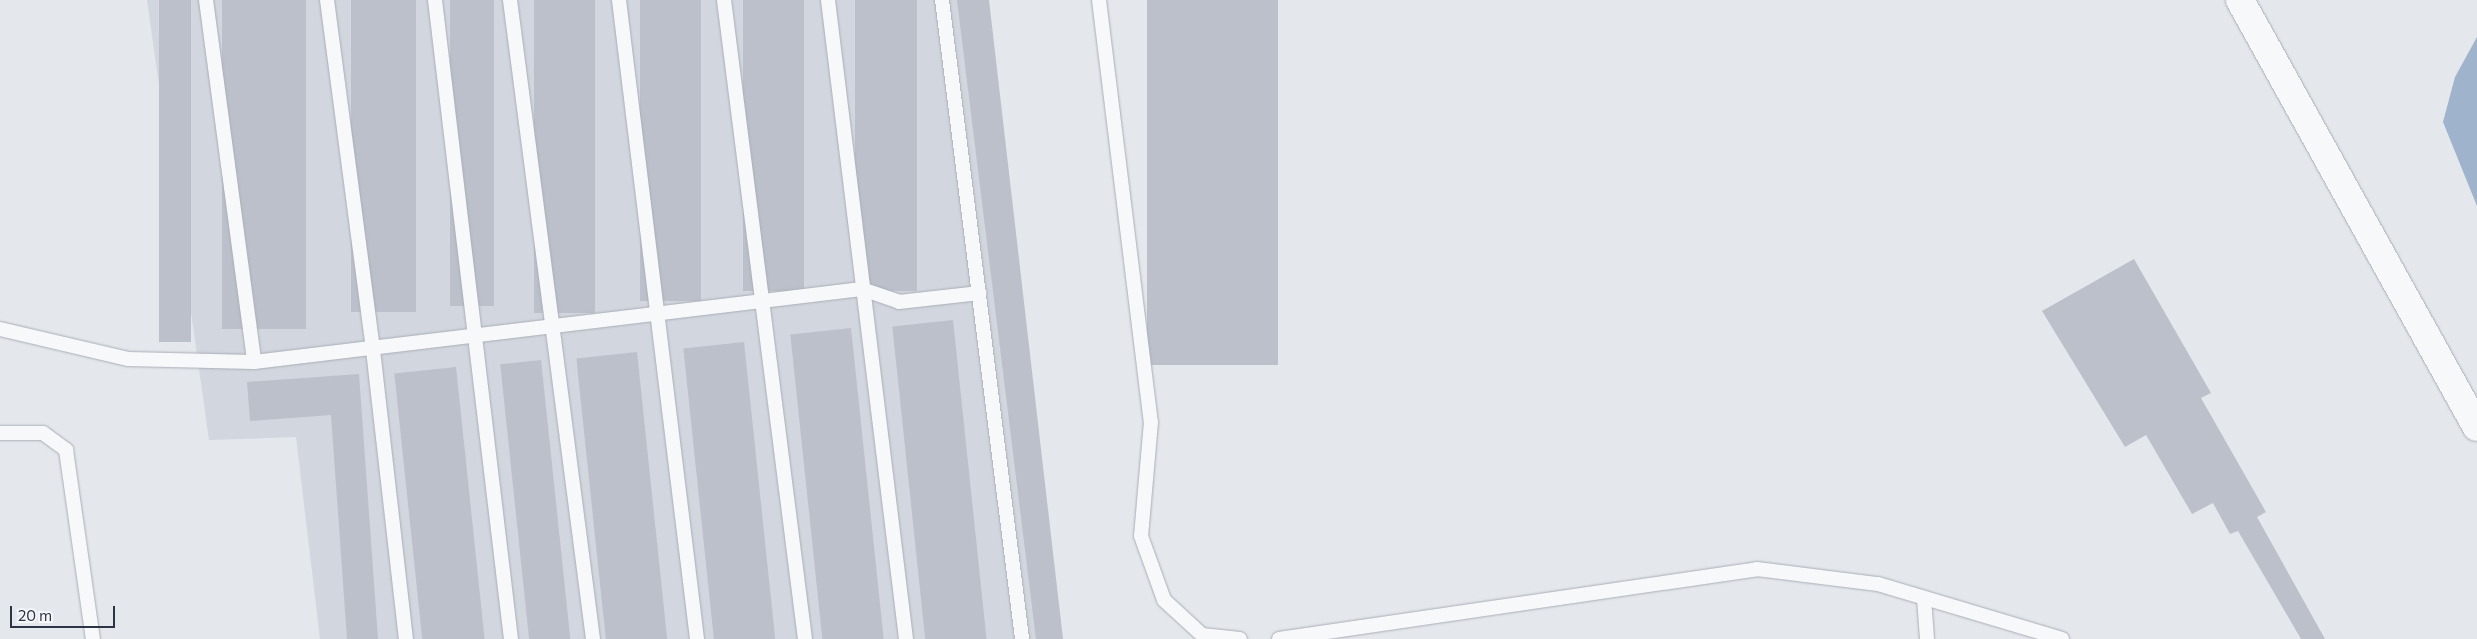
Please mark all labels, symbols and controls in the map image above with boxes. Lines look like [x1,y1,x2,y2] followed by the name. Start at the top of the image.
[12,596,118,628] scale bar
[18,606,52,624] text: 20 m

